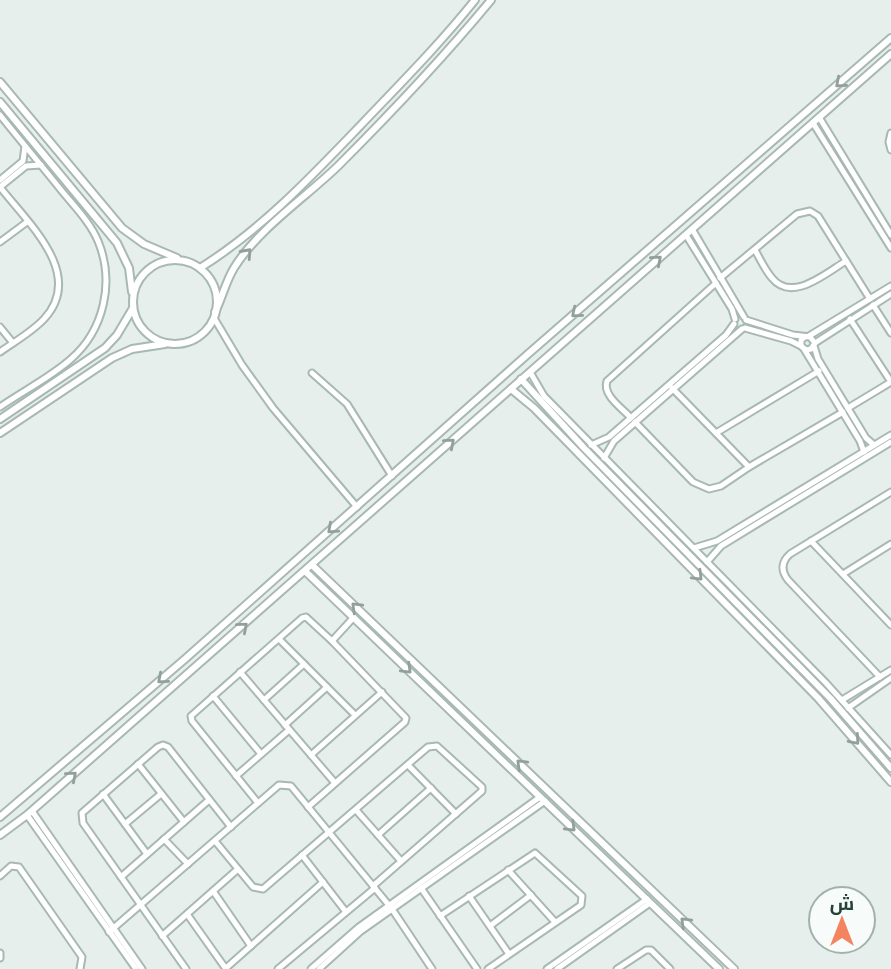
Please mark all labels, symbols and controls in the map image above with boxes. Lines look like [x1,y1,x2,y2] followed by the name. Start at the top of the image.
[835,74,848,87] one-way arrow
[239,248,251,261] one-way arrow
[649,256,662,268] one-way arrow
[571,305,584,317] one-way arrow
[442,439,455,451] one-way arrow
[328,520,341,533] one-way arrow
[690,567,703,580] one-way arrow
[351,603,364,616] one-way arrow
[235,623,248,635] one-way arrow
[399,660,412,673] one-way arrow
[157,671,170,683] one-way arrow
[847,731,860,744] one-way arrow
[516,760,529,773] one-way arrow
[63,772,76,784] one-way arrow
[563,818,576,831] one-way arrow
[807,885,877,955] north arrow
[830,891,854,915] text: ش
[680,917,693,930] one-way arrow

